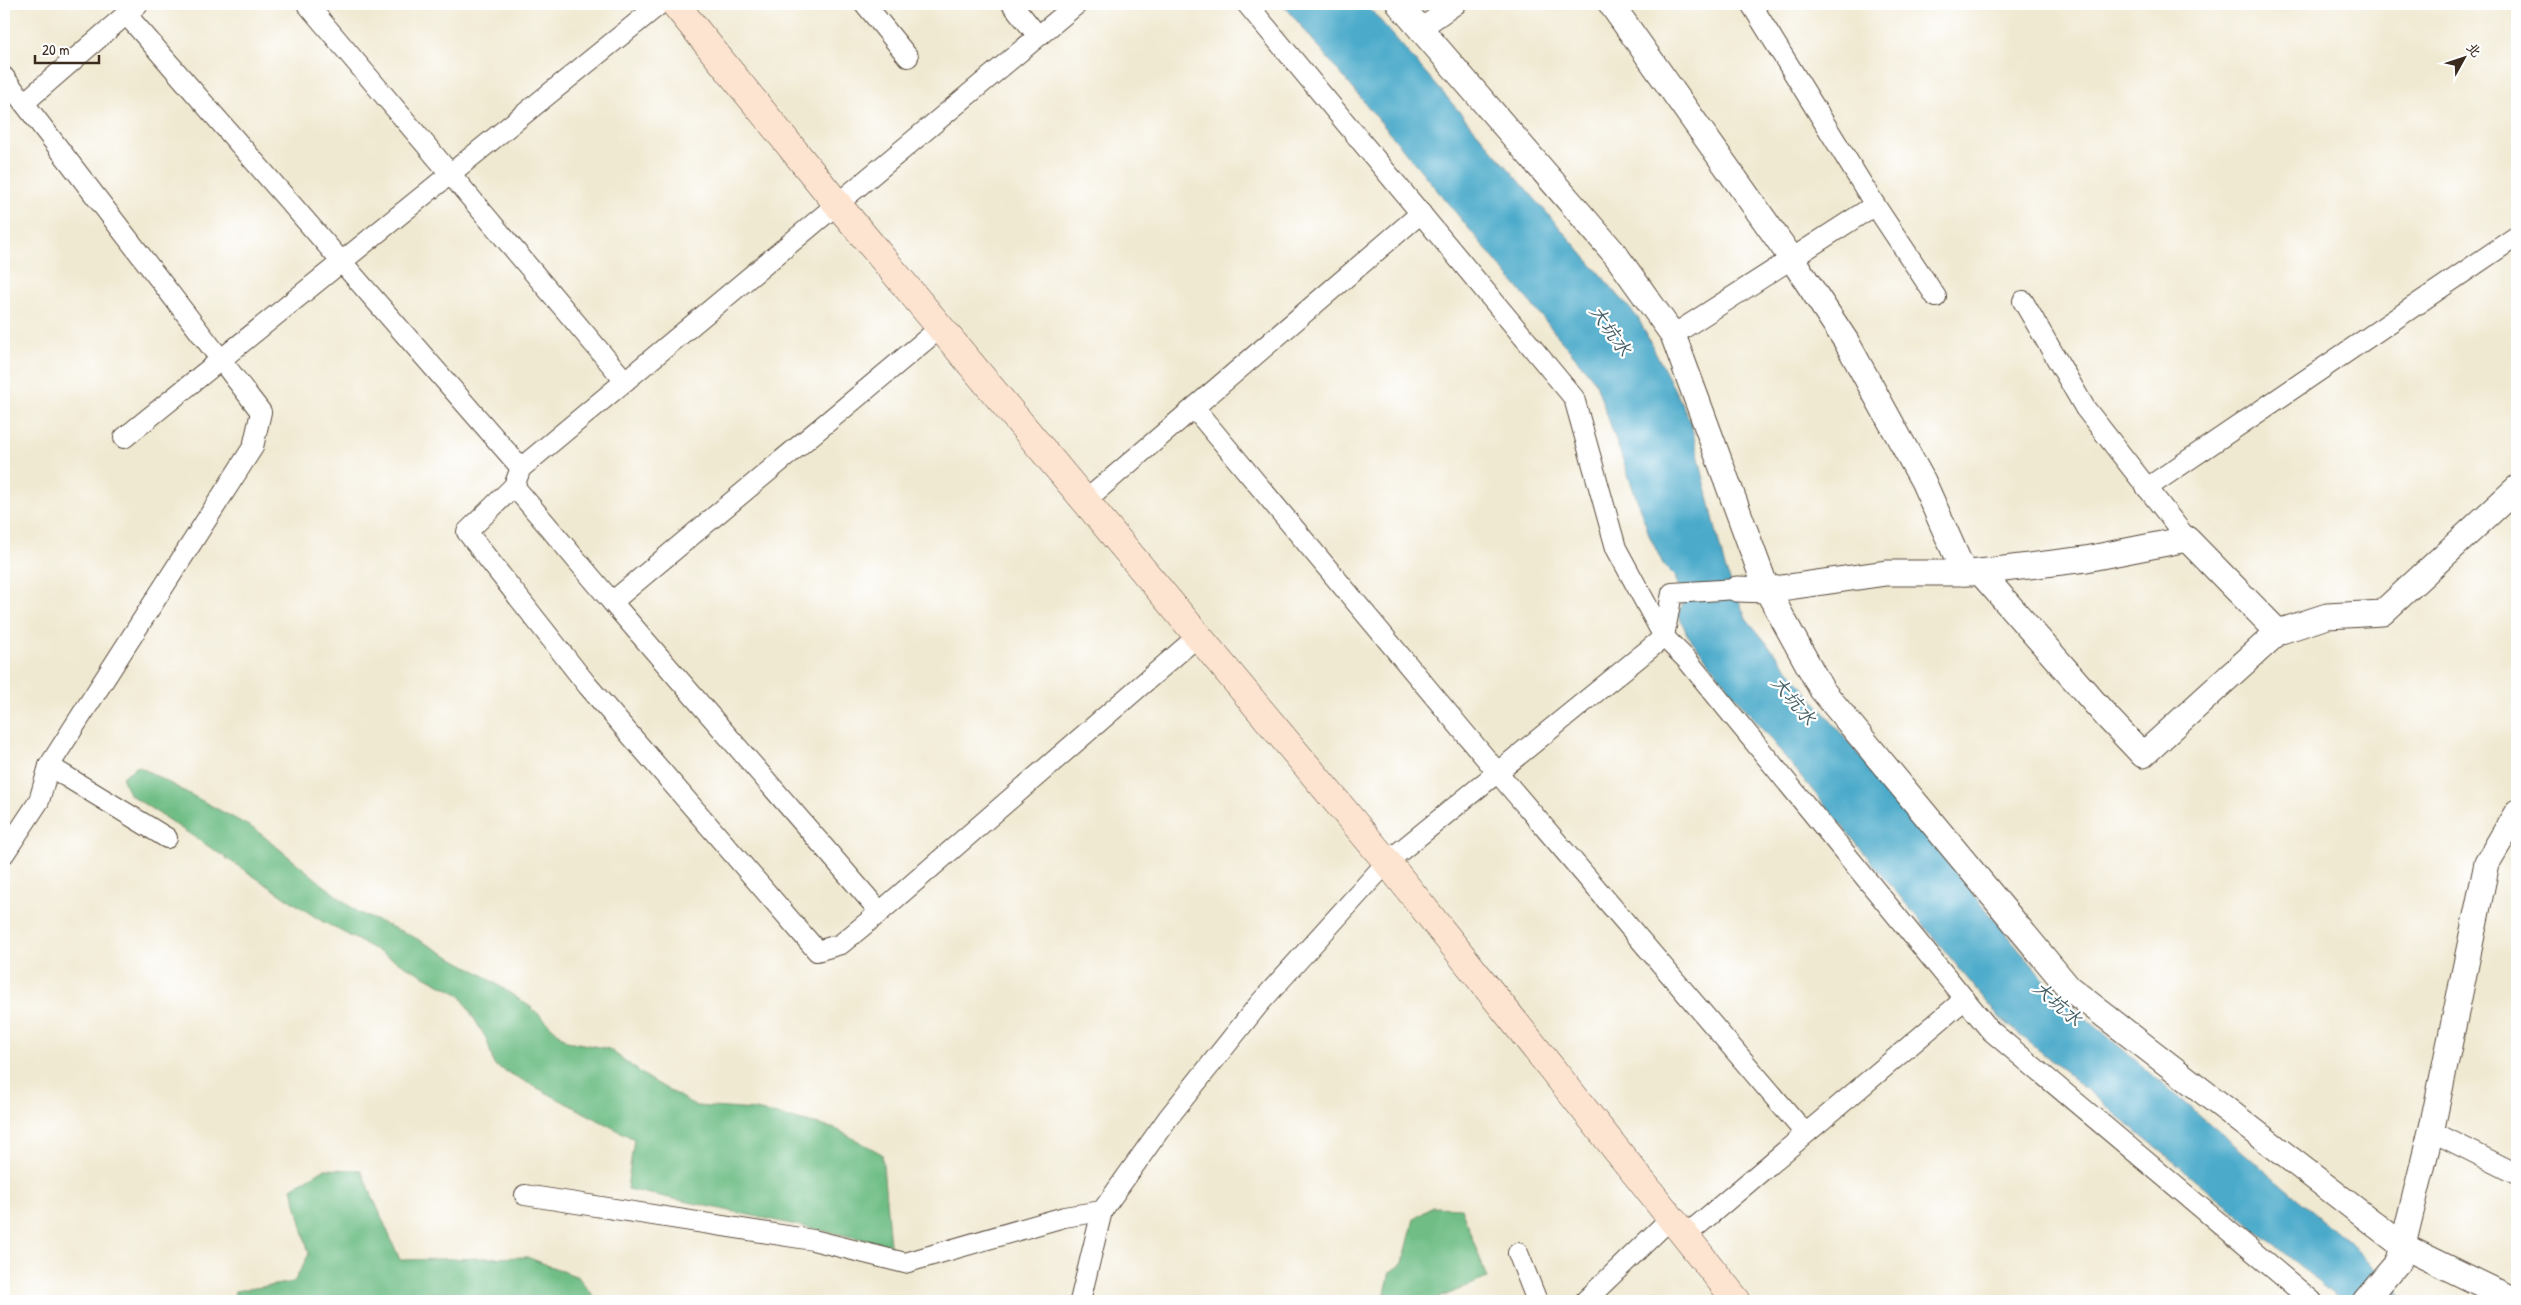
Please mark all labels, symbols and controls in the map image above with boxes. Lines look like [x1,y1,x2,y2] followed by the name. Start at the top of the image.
[35,32,99,64] scale bar
[2438,32,2488,82] north arrow
[2463,38,2486,61] text: 北
[42,39,69,60] text: 20 m
[1584,299,1639,362] water label: 大坑水
[1766,670,1823,731] water label: 大坑水
[2028,974,2089,1032] water label: 大坑水

